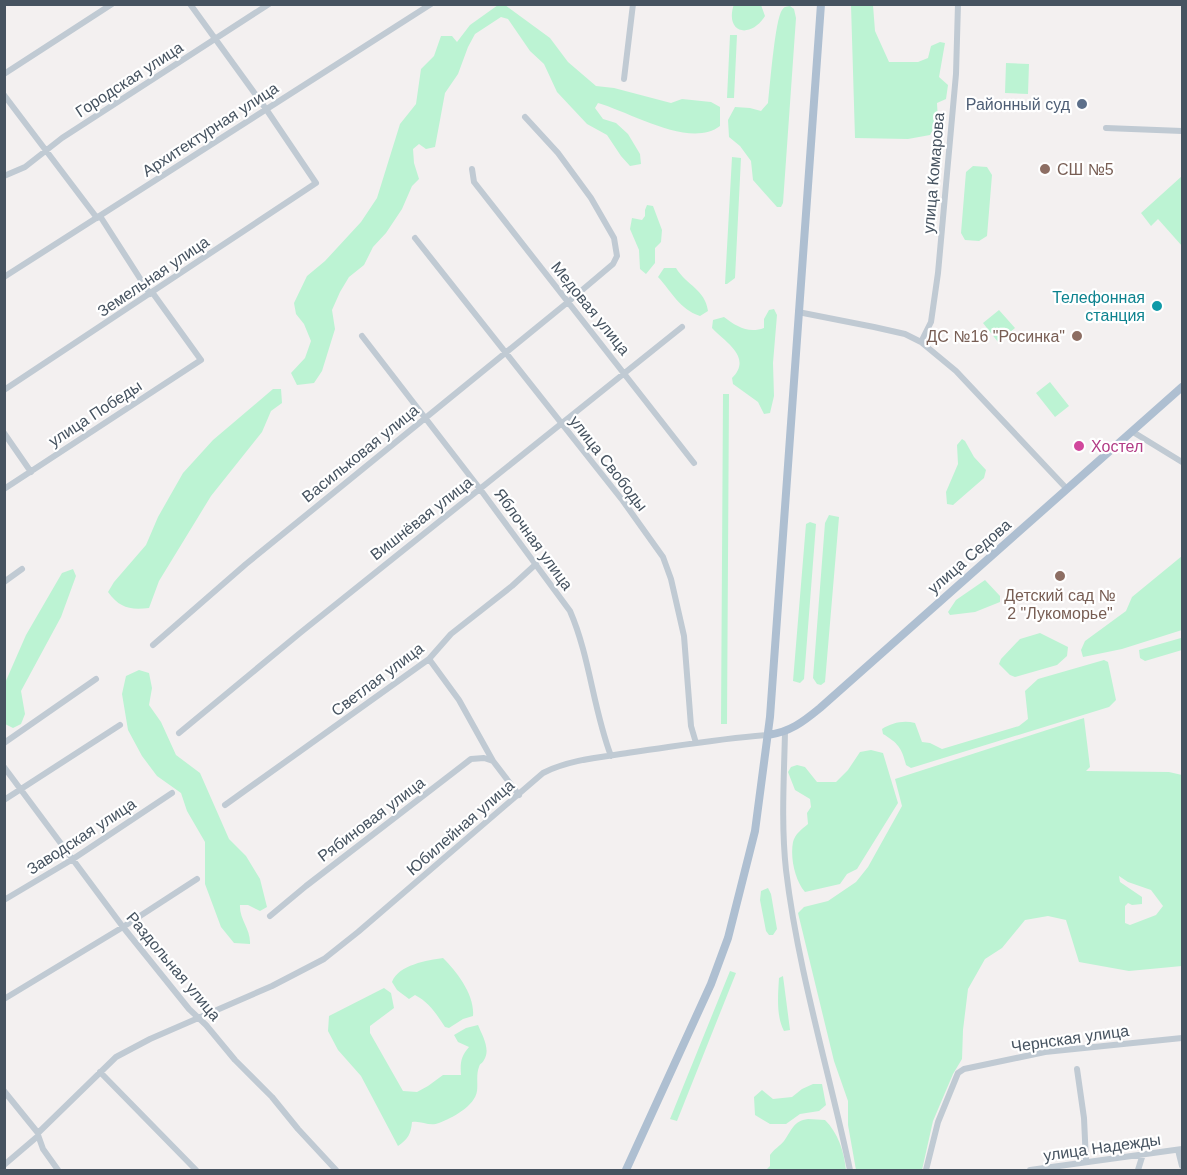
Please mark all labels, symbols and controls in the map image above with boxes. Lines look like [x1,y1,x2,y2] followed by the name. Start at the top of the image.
[72,38,186,120] street label: Городская улица
[139,79,281,180] street label: Архитектурная улица
[966,96,1071,113] place label: Районный суд
[1075,97,1089,111] marker: Районный суд
[920,112,947,234] street label: улица Комарова
[1057,161,1114,178] place label: СШ №5
[1038,162,1052,176] marker: СШ №5
[94,233,212,320] street label: Земельная улица
[548,258,633,358] street label: Медовая улица
[1052,289,1145,324] place label: Телефонная станция
[1150,299,1164,313] marker: Телефонная станция
[927,328,1065,345] place label: ДС №16 "Росинка"
[1070,329,1084,343] marker: ДС №16 "Росинка"
[46,377,145,450] street label: улица Победы
[299,401,422,505] street label: Васильковая улица
[566,412,651,514] street label: улица Свободы
[1091,438,1143,455] place label: Хостел
[1072,439,1086,453] marker: Хостел
[367,473,476,563] street label: Вишнёвая улица
[491,485,576,593] street label: Яблочная улица
[925,516,1014,597] street label: улица Седова
[1053,569,1067,583] marker: Детский сад № 2 "Лукоморье"
[1004,587,1116,622] place label: Детский сад № 2 "Лукоморье"
[328,639,427,719] street label: Светлая улица
[315,774,428,865] street label: Рябиновая улица
[403,776,517,878] street label: Юбилейная улица
[24,795,139,878] street label: Заводская улица
[123,909,224,1024] street label: Раздольная улица
[1010,1022,1130,1055] street label: Чернская улица
[1042,1131,1162,1164] street label: улица Надежды

